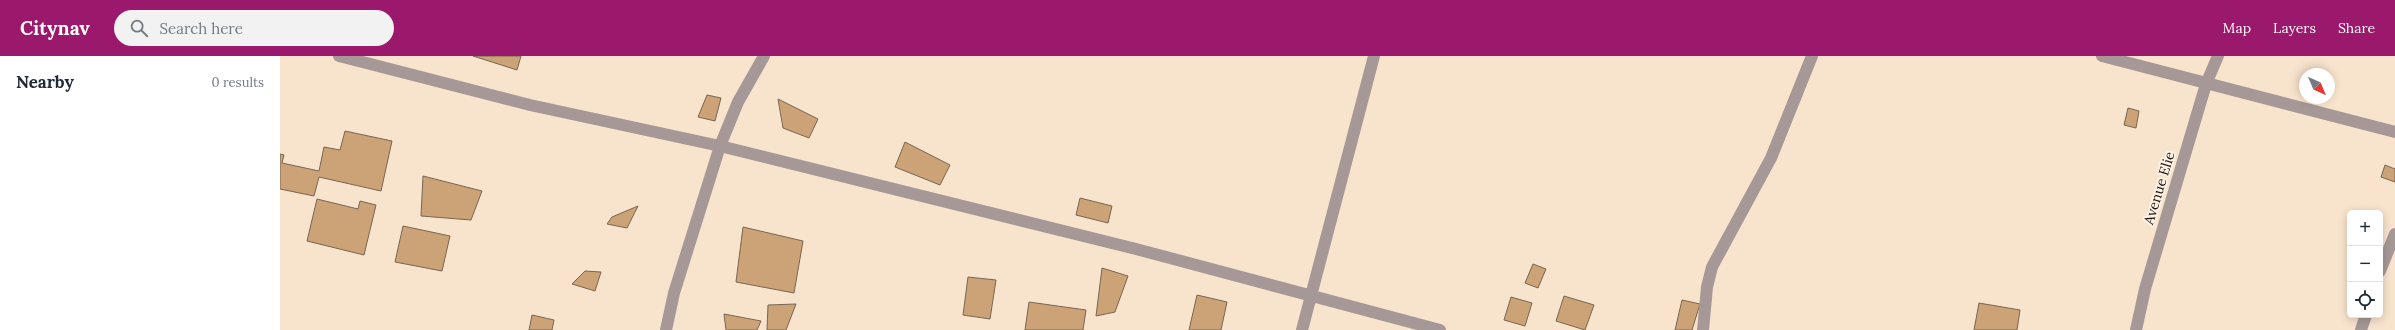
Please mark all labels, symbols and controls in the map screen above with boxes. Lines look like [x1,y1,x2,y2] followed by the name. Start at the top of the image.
[114,10,394,46] search box
[20,16,90,40] text: Citynav
[128,17,150,39] icon: search
[160,19,243,38] text: Search here
[2223,19,2251,37] text: Map
[2273,19,2316,37] text: Layers
[2338,19,2375,37] text: Share
[2299,68,2335,104] north arrow
[16,71,74,93] text: Nearby
[212,74,264,91] text: 0 results
[2139,149,2179,228] street label: Avenue Elie
[2347,210,2383,318] map controls
[2347,210,2383,246] button: +
[2347,246,2383,282] button: −
[2347,282,2383,318] button: locate

